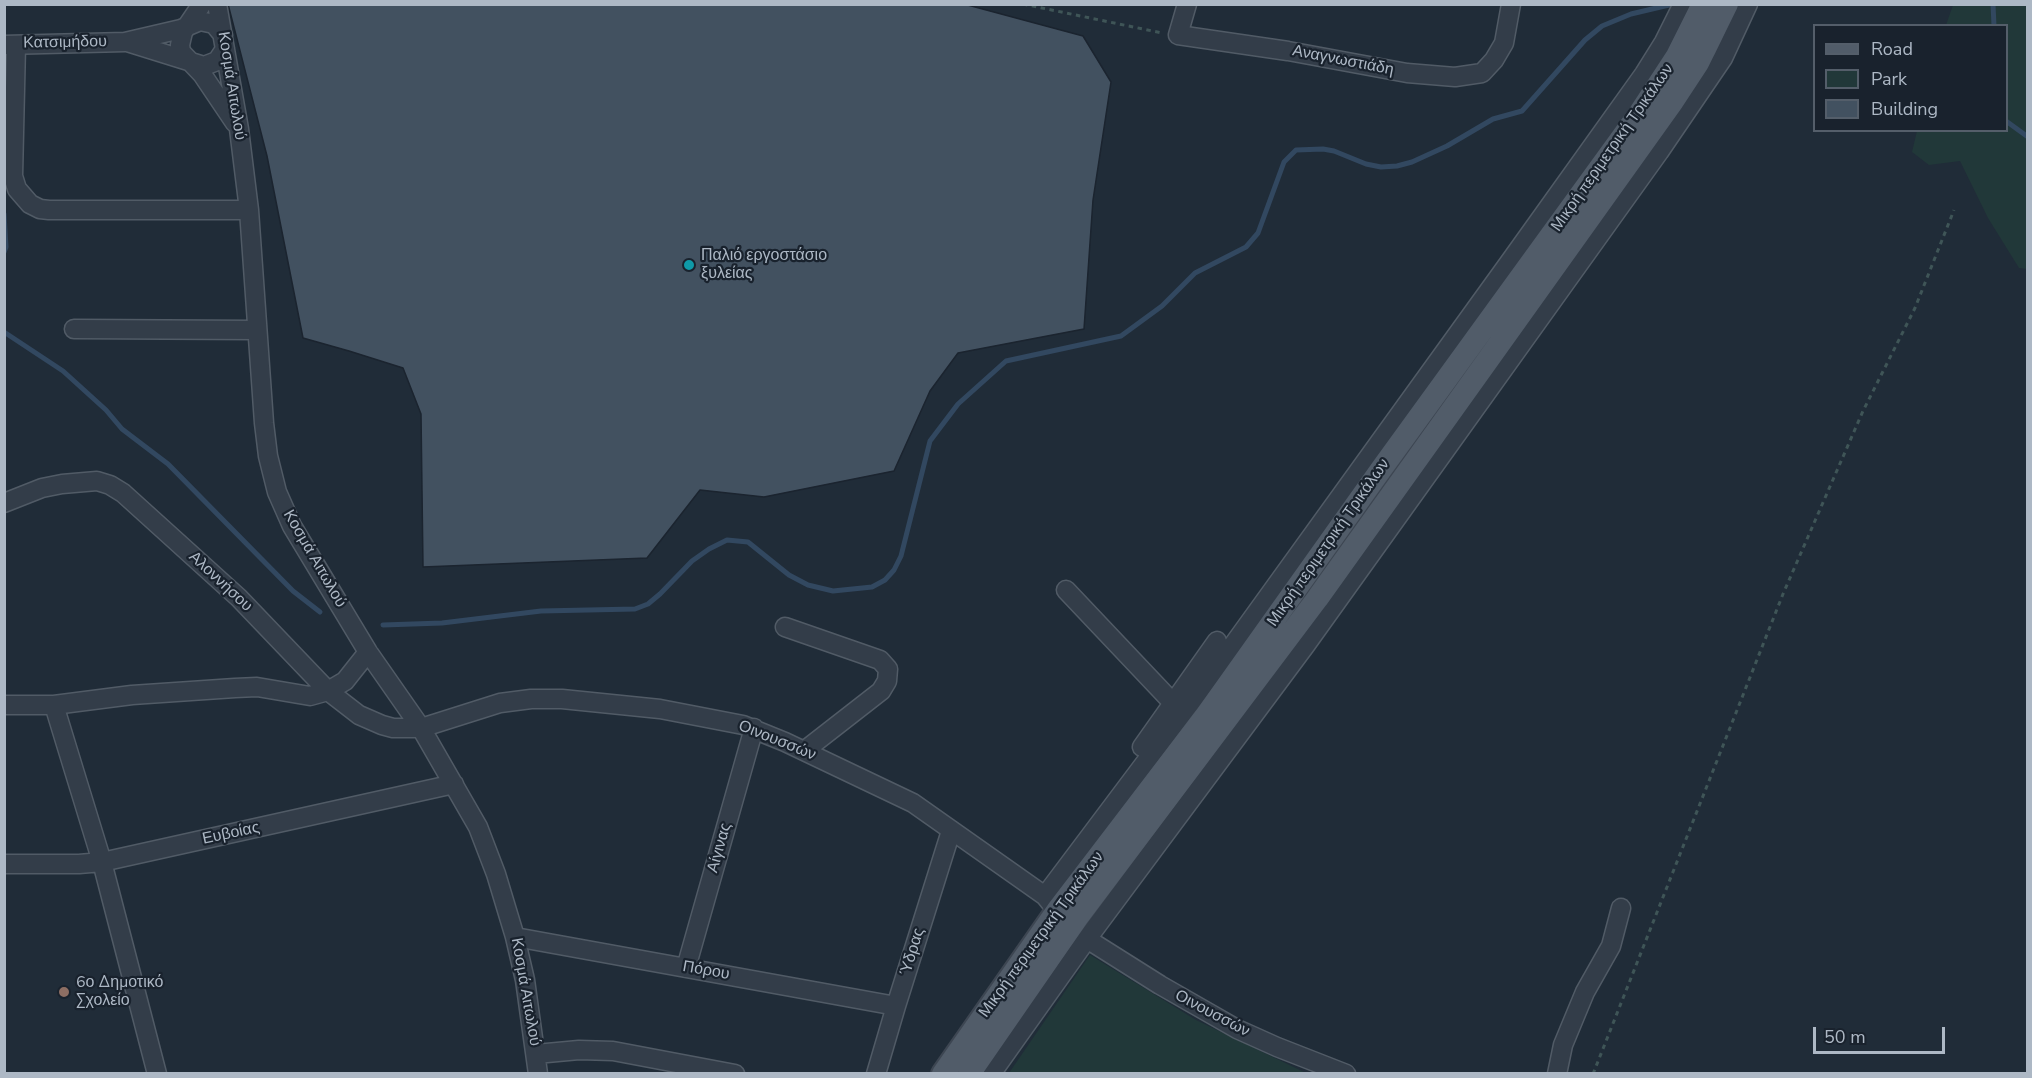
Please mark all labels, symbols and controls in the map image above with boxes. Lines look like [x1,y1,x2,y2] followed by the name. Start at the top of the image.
[1813,24,2008,132] legend
[213,30,249,142] street label: Κοσμά Αιτωλού
[23,33,107,53] street label: Κατσιμήδου
[1871,37,1913,61] text: Road
[1291,42,1395,80] street label: Αναγνωστιάδη
[1548,61,1678,235] street label: Μικρή περιμετρική Τρικάλων
[1871,67,1907,91] text: Park
[1871,97,1938,121] text: Building
[701,246,827,284] place label: Παλιό εργοστάσιο ξυλείας
[682,258,696,272] marker: Παλιό εργοστάσιο ξυλείας
[1264,456,1394,630] street label: Μικρή περιμετρική Τρικάλων
[278,507,350,611] street label: Κοσμά Αιτωλού
[184,548,256,616] street label: Αλοννήσου
[735,717,819,765] street label: Οινουσσών
[201,819,261,849] street label: Ευβοίας
[704,821,736,875] street label: Αίγινας
[975,848,1109,1022] street label: Μικρή περιμετρική Τρικάλων
[897,926,929,978] street label: Ύδρας
[506,936,544,1048] street label: Κοσμά Αιτωλού
[681,957,731,985] street label: Πόρου
[76,973,163,1011] place label: 6ο Δημοτικό Σχολείο
[57,985,71,999] marker: 6ο Δημοτικό Σχολείο
[1171,986,1253,1042] street label: Οινουσσών
[1816,1015,1948,1053] scale bar
[1824,1025,1866,1049] text: 50 m

